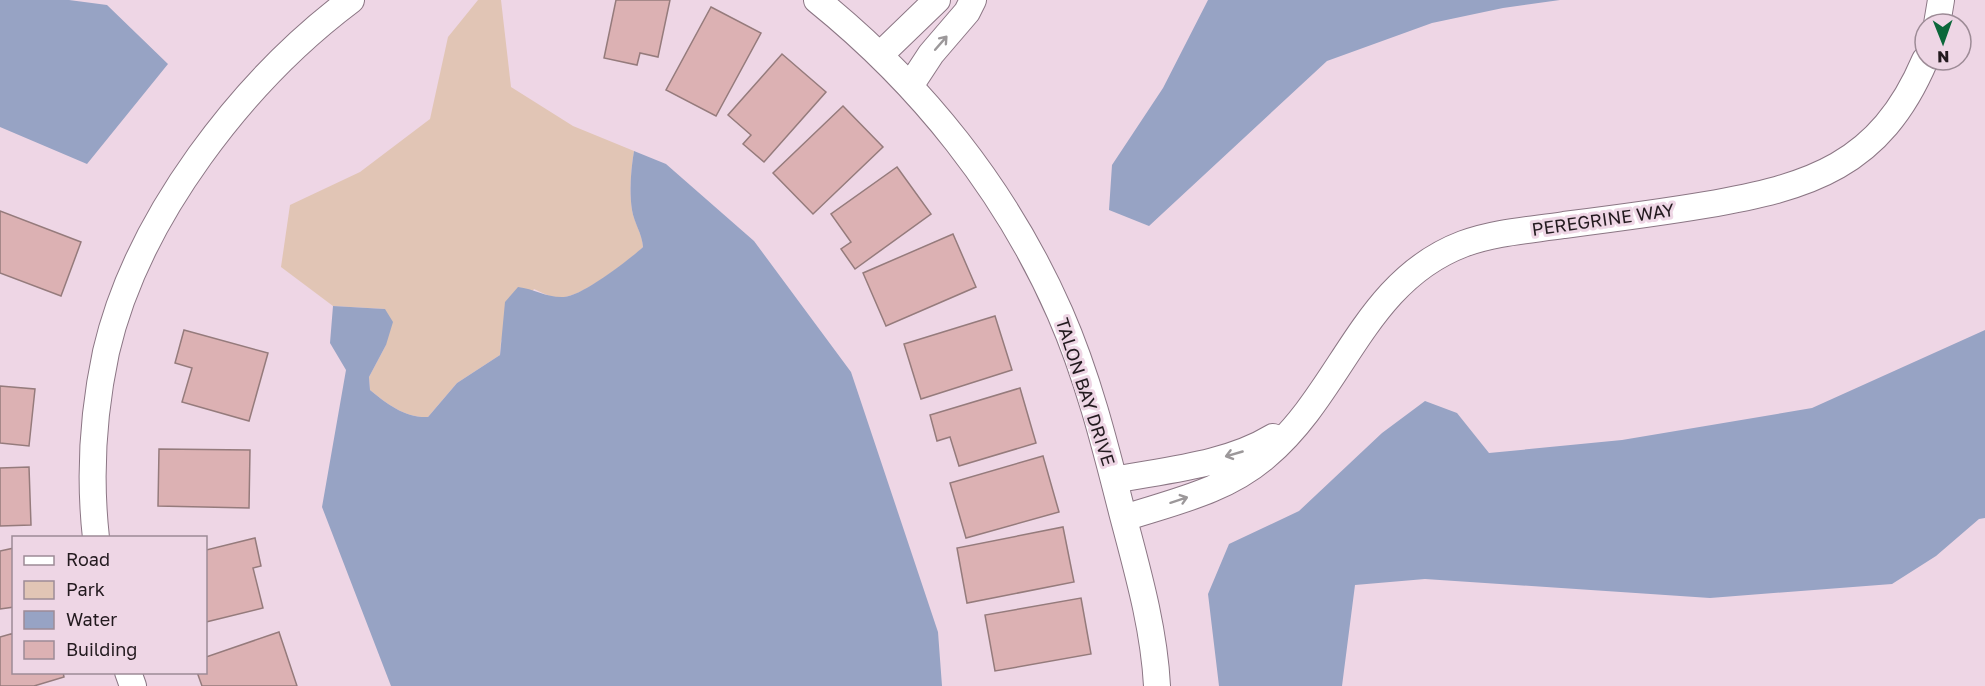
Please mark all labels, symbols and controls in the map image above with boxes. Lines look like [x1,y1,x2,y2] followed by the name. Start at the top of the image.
[1913,12,1973,72] north arrow
[934,35,948,50] one-way arrow
[1937,47,1950,67] text: N
[1530,198,1676,240] street label: PEREGRINE WAY
[1052,315,1120,468] street label: TALON BAY DRIVE
[1225,449,1244,460] one-way arrow
[1169,494,1188,505] one-way arrow
[12,536,207,674] legend
[66,548,110,570] text: Road
[66,578,105,600] text: Park
[66,608,117,630] text: Water
[66,638,137,660] text: Building

